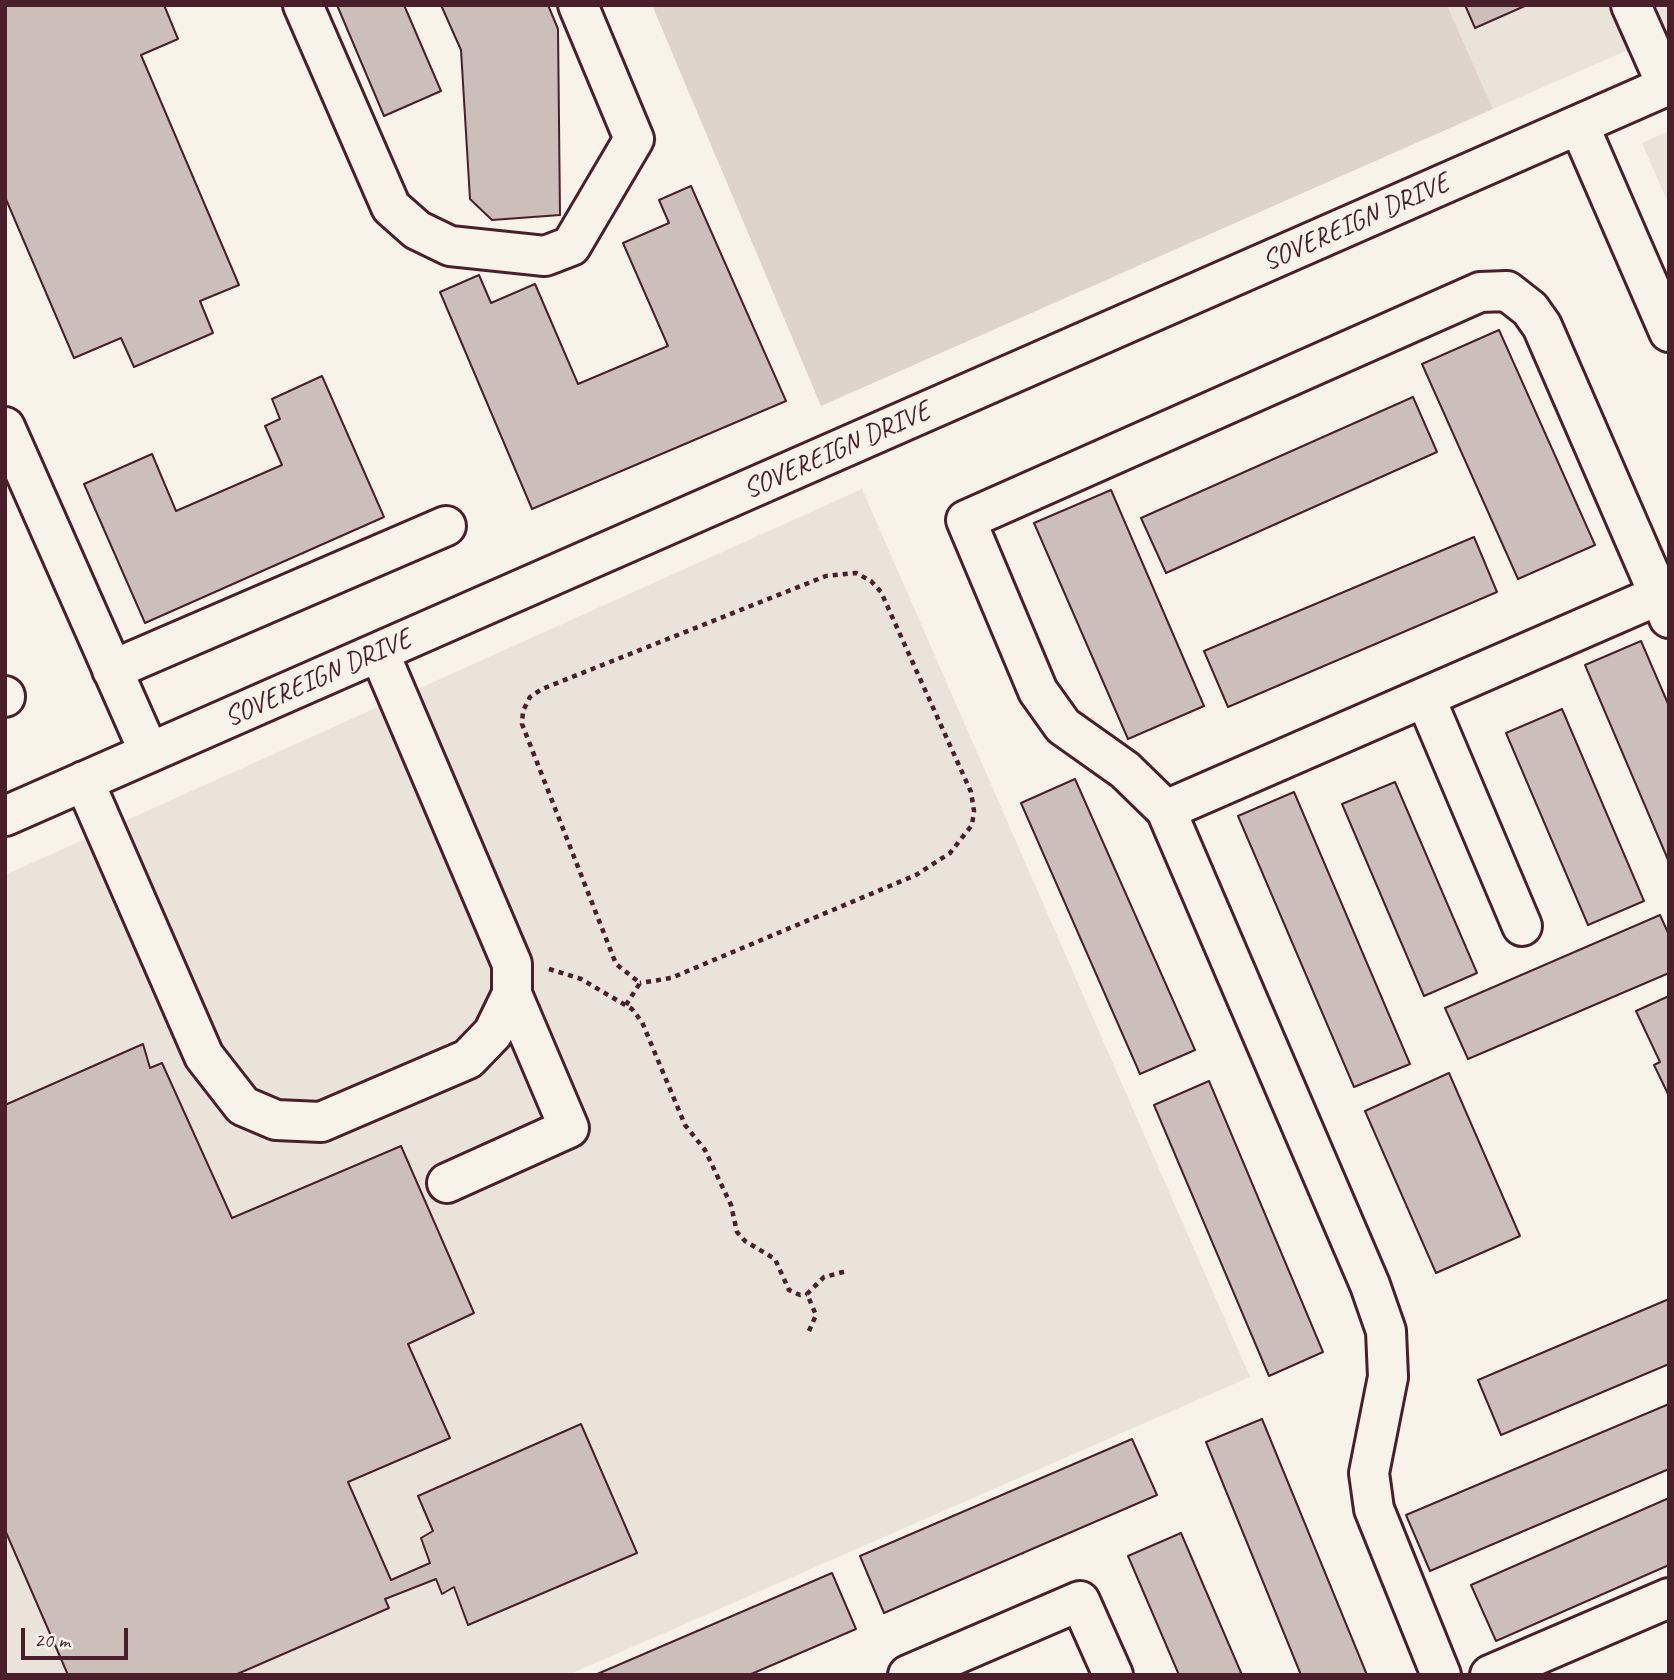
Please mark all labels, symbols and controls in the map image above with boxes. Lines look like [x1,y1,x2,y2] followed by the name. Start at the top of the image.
[1257,167,1455,279] street label: SOVEREIGN DRIVE
[738,395,936,507] street label: SOVEREIGN DRIVE
[219,623,417,735] street label: SOVEREIGN DRIVE
[24,1614,131,1658] scale bar
[34,1627,70,1653] text: 20 m

